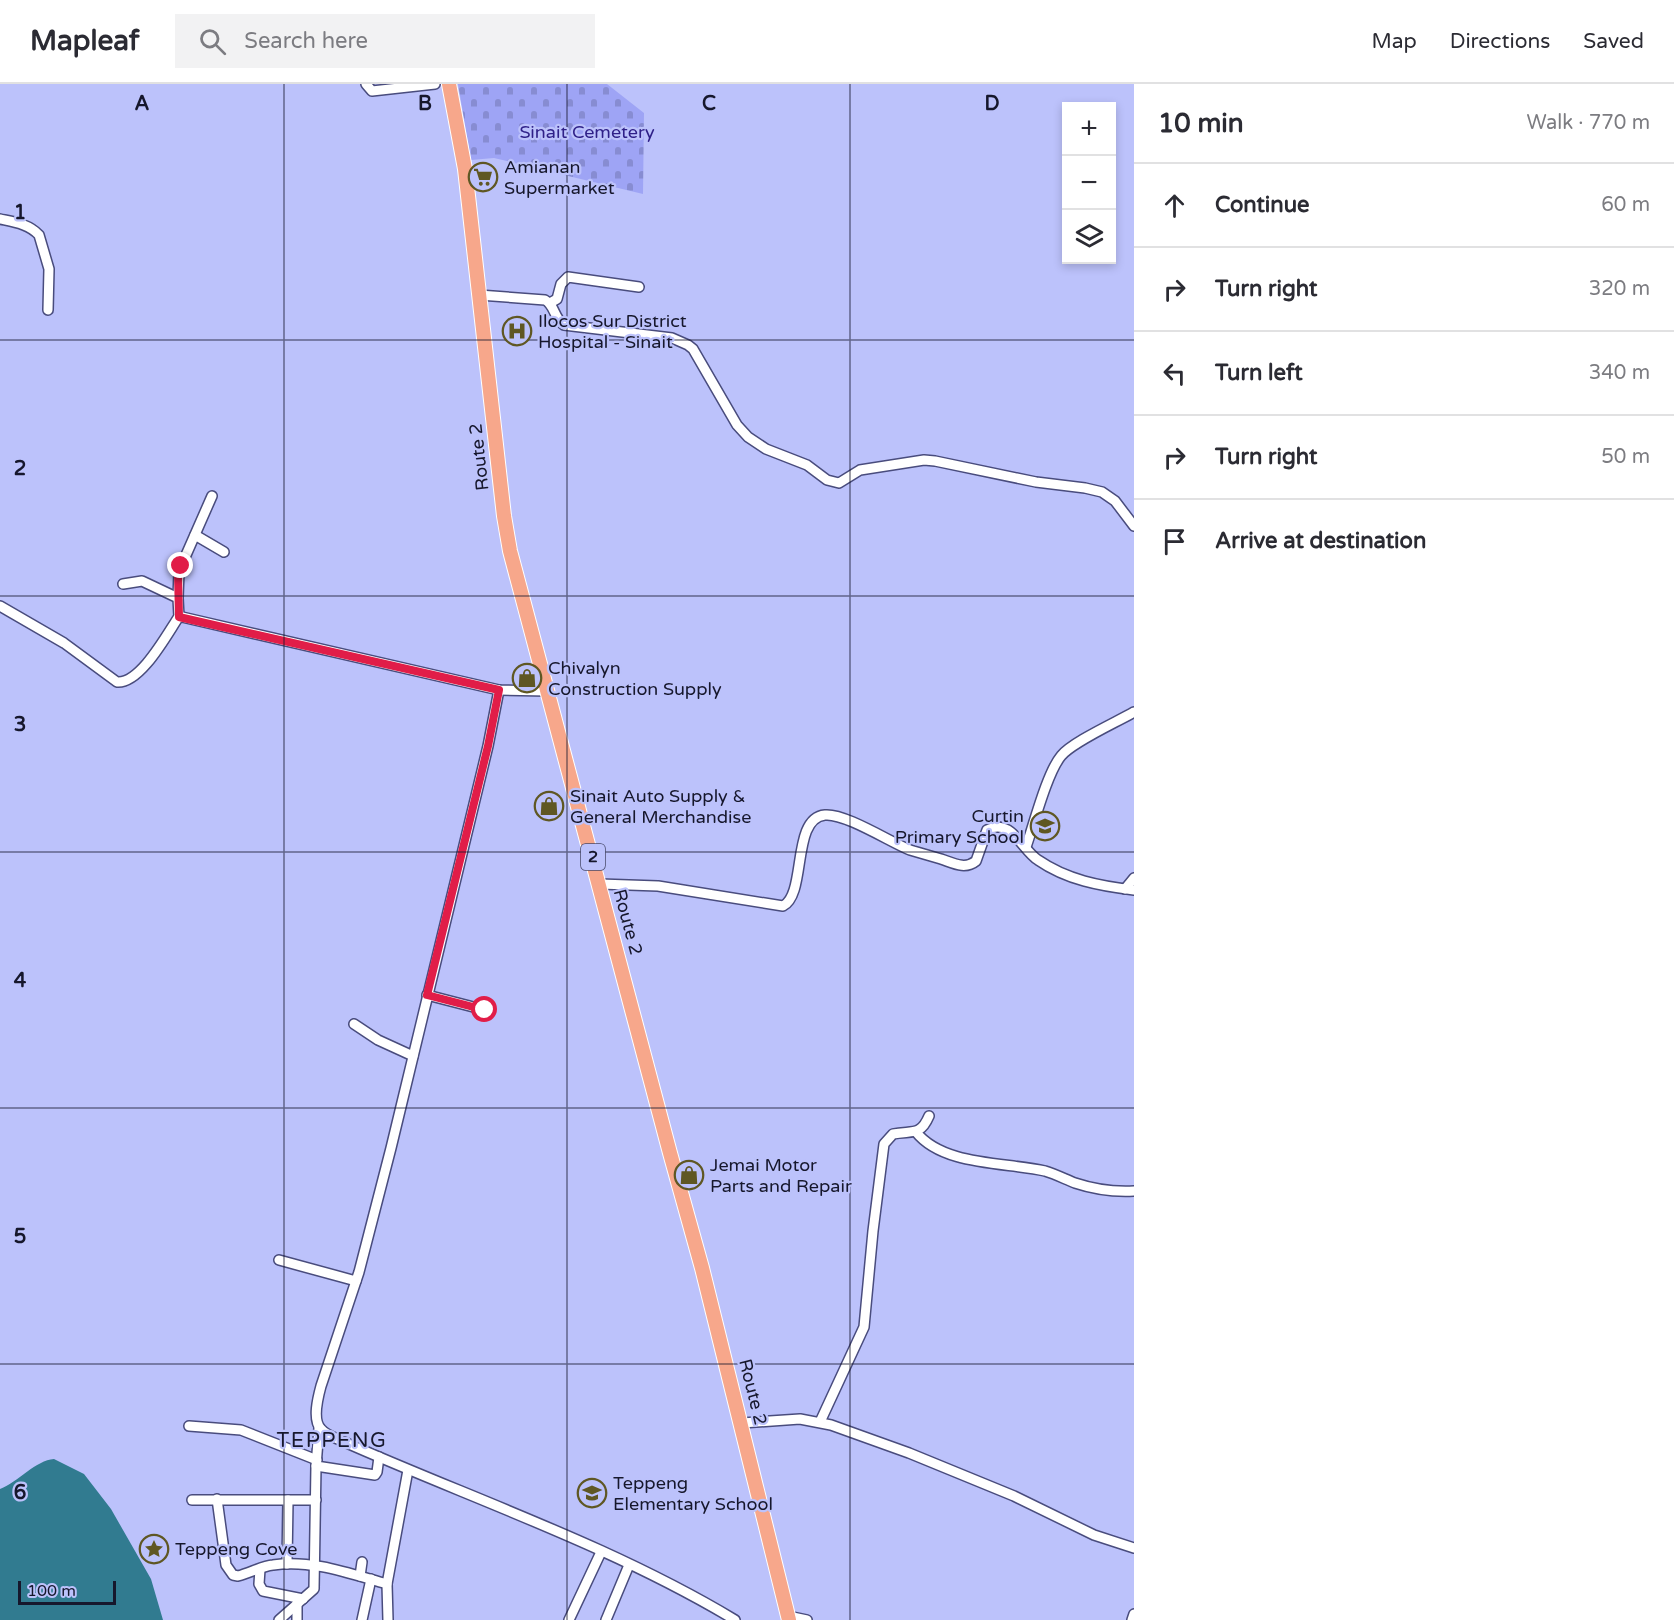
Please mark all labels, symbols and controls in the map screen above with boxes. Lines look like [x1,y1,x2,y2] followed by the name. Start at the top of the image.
[175,14,595,68] search box
[30,24,139,58] text: Mapleaf
[196,25,229,58] icon: search
[244,28,368,54] text: Search here
[1371,29,1417,54] text: Map
[1450,29,1550,54] text: Directions
[1583,29,1644,54] text: Saved
[135,92,150,116] text: A
[418,92,432,116] text: B
[702,92,716,116] text: C
[984,92,1000,116] text: D
[1062,102,1116,264] map controls
[1062,102,1116,156] button: +
[1158,108,1244,139] text: 10 min
[1527,111,1650,135] text: Walk · 770 m
[519,121,655,143] park label: Sinait Cemetery
[504,156,615,199] place label: Amianan Supermarket
[1062,156,1116,210] button: −
[467,161,499,193] supermarket icon: Amianan Supermarket
[1158,189,1191,222] icon: ahead
[1215,192,1310,218] text: Continue
[1601,193,1650,217] text: 60 m
[14,201,26,225] text: 1
[1062,210,1116,264] button: layers
[1158,273,1191,306] icon: right
[1215,276,1317,302] text: Turn right
[1589,277,1650,301] text: 320 m
[538,310,687,353] place label: Ilocos Sur District Hospital - Sinait
[501,315,533,347] hospital icon: Ilocos Sur District Hospital - Sinait
[1158,357,1191,390] icon: left
[1215,360,1303,386] text: Turn left
[1589,361,1650,385] text: 340 m
[465,422,493,492] street label: Route 2
[1158,441,1191,474] icon: right
[1215,444,1317,470] text: Turn right
[1601,445,1650,469] text: 50 m
[14,457,26,481] text: 2
[1158,525,1191,558] icon: arrive
[1215,528,1426,554] text: Arrive at destination
[167,552,193,578] route end
[548,657,722,700] place label: Chivalyn Construction Supply
[511,662,543,694] shop icon: Chivalyn Construction Supply
[14,713,26,737] text: 3
[570,785,751,828] place label: Sinait Auto Supply & General Merchandise
[533,790,565,822] shop icon: Sinait Auto Supply & General Merchandise
[895,805,1024,848] place label: Curtin Primary School
[1029,810,1061,842] school or university icon: Curtin Primary School
[581,844,605,870] road number: 2
[609,886,647,958] street label: Route 2
[14,969,27,993] text: 4
[471,996,497,1022] route start
[710,1154,852,1197] place label: Jemai Motor Parts and Repair
[673,1159,705,1191] shop icon: Jemai Motor Parts and Repair
[14,1225,26,1249] text: 5
[734,1357,772,1427] street label: Route 2
[276,1428,388,1453] district label: TEPPENG
[613,1472,773,1515] place label: Teppeng Elementary School
[576,1477,608,1509] school or university icon: Teppeng Elementary School
[14,1481,26,1505] text: 6
[138,1533,170,1565] place icon: Teppeng Cove
[175,1538,298,1560] place label: Teppeng Cove
[18,1578,116,1606] scale bar
[27,1581,76,1601] text: 100 m

